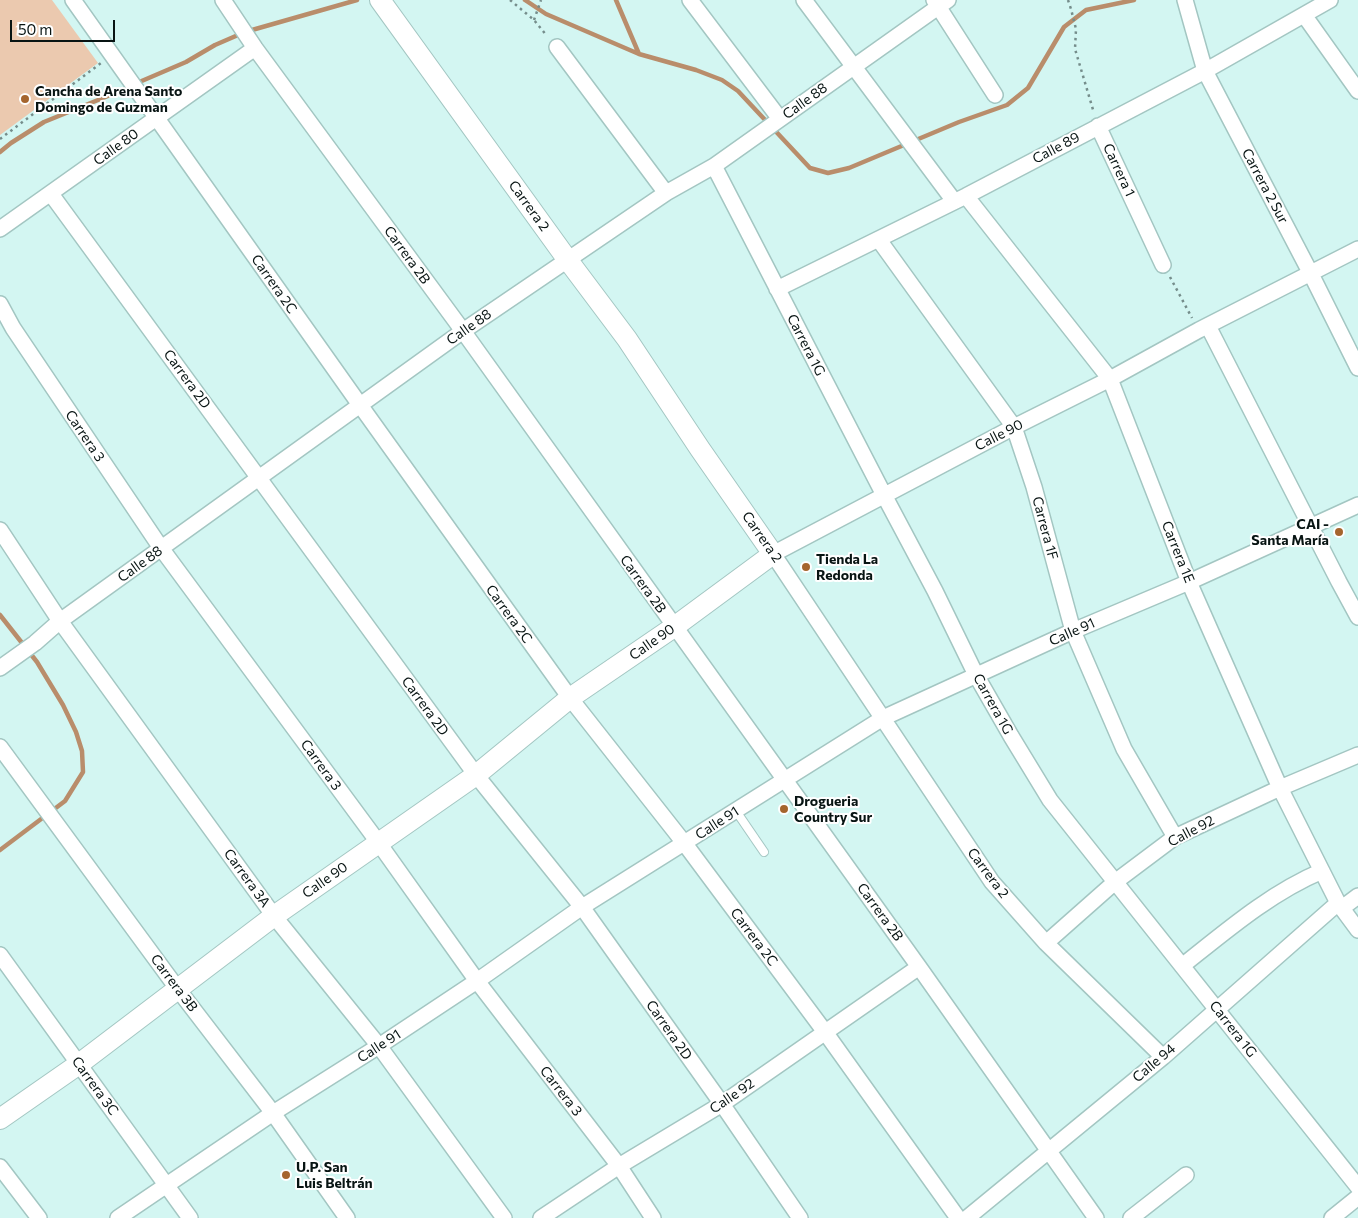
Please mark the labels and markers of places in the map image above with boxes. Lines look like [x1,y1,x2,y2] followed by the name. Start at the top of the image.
[35,83,182,115] place label: Cancha de Arena Santo Domingo de Guzman
[19,93,31,105] marker: Cancha de Arena Santo Domingo de Guzman
[1251,516,1329,548] place label: CAI - Santa María
[1333,526,1345,538] marker: CAI - Santa María
[816,551,878,584] place label: Tienda La Redonda
[800,561,812,573] marker: Tienda La Redonda
[794,793,872,826] place label: Drogueria Country Sur
[778,803,790,815] marker: Drogueria Country Sur
[296,1159,373,1192] place label: U.P. San Luis Beltrán
[280,1169,292,1181] marker: U.P. San Luis Beltrán

